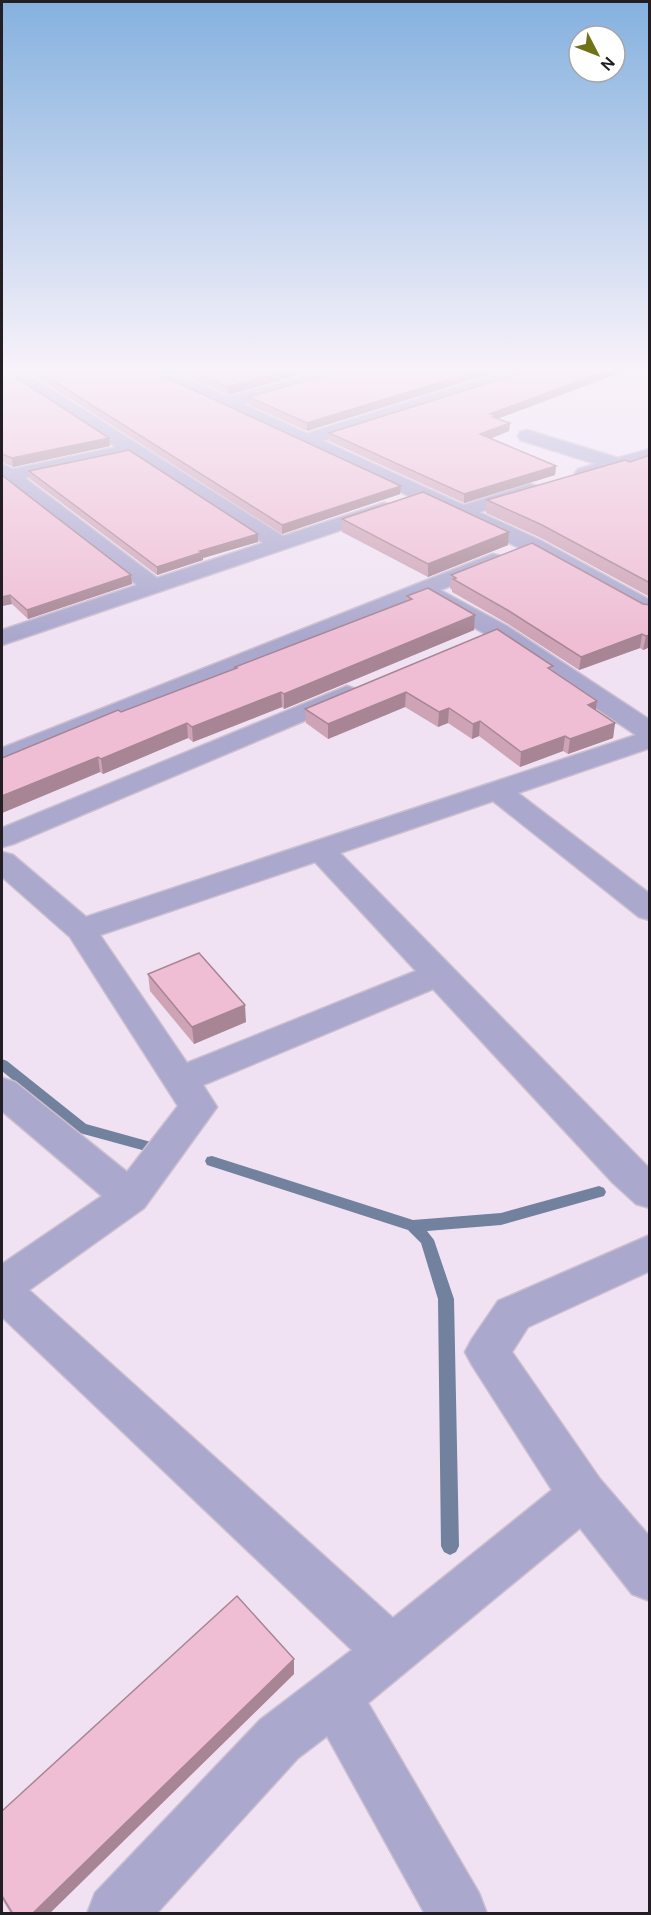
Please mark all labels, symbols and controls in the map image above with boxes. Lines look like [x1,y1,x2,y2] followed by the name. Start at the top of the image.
[567,24,627,84] north arrow
[596,52,619,75] text: N

